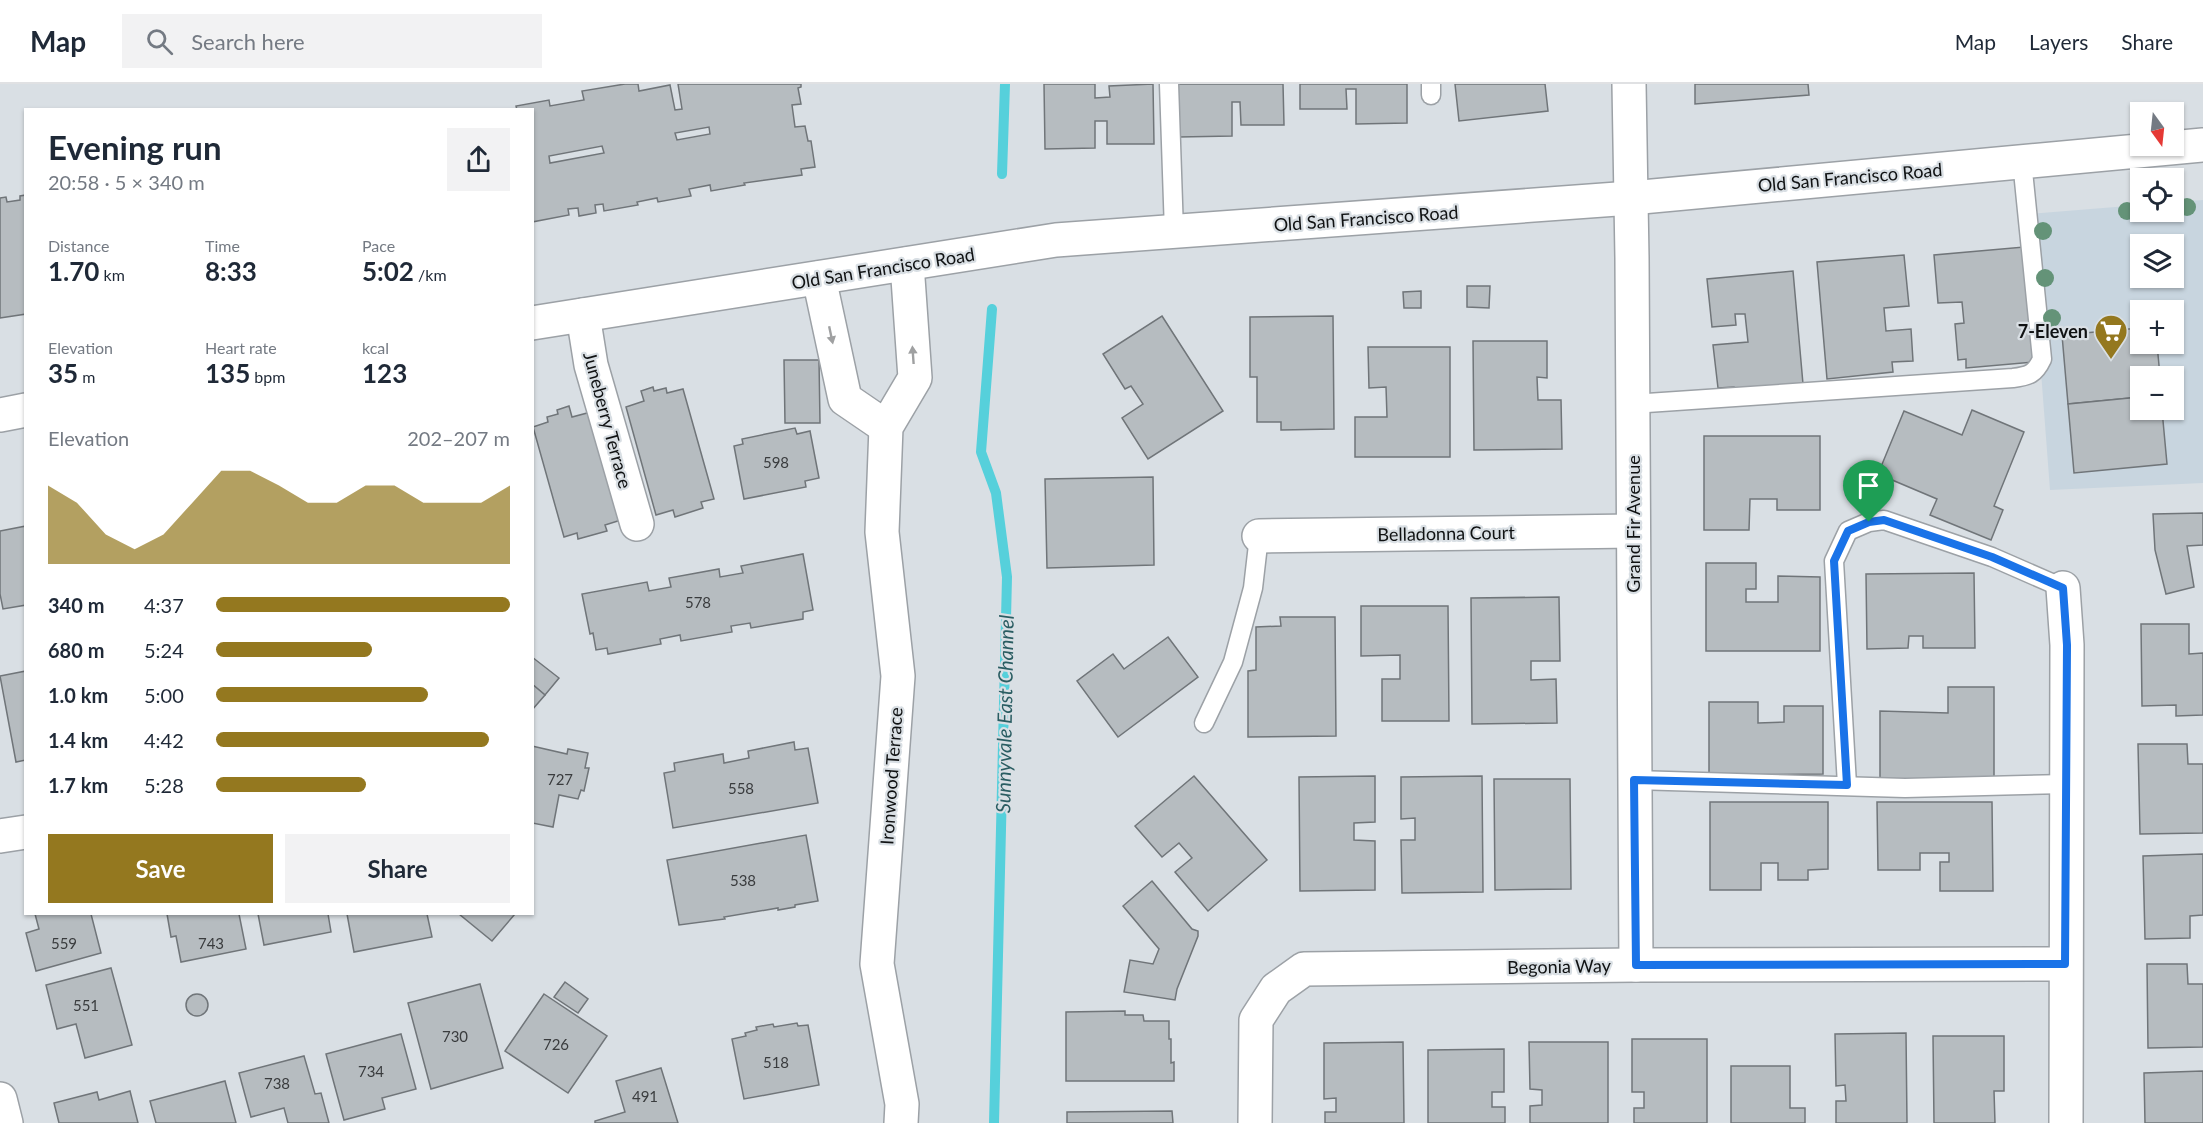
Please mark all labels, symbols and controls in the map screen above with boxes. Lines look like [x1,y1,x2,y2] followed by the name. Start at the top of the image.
[122,14,542,68] search box
[30,24,86,58] text: Map
[143,25,176,58] icon: search
[191,28,305,55] text: Search here
[1955,29,1996,54] text: Map
[2029,29,2088,54] text: Layers
[2121,29,2173,54] text: Share
[2130,102,2184,156] north arrow
[2130,102,2184,420] map controls
[48,127,222,167] text: Evening run
[447,128,510,191] button: share
[1757,158,1943,196] street label: Old San Francisco Road
[2130,168,2184,222] button: locate
[48,170,205,194] text: 20:58 · 5 × 340 m
[1273,201,1459,235] street label: Old San Francisco Road
[2130,234,2184,288] button: layers
[48,236,109,255] text: Distance
[205,236,240,255] text: Time
[362,236,395,255] text: Pace
[790,243,976,293] street label: Old San Francisco Road
[48,255,99,287] text: 1.70
[205,255,257,287] text: 8:33
[362,255,414,287] text: 5:02
[99,265,125,284] text: km
[414,265,447,284] text: /km
[2130,300,2184,354] button: +
[2093,313,2129,360] supermarket icon: 7-Eleven
[2018,320,2088,342] place label: 7-Eleven
[827,326,837,344] one-way arrow
[48,338,113,357] text: Elevation
[205,338,277,357] text: Heart rate
[362,338,389,357] text: kcal
[908,345,918,364] one-way arrow
[579,349,637,491] street label: Juneberry Terrace
[48,357,78,389] text: 35
[205,357,250,389] text: 135
[362,357,407,389] text: 123
[2130,366,2184,420] button: −
[78,367,95,386] text: m
[250,367,285,386] text: bpm
[48,426,129,450] text: Elevation
[407,426,510,450] text: 202–207 m
[763,453,789,471] house number: 598
[1622,455,1644,593] street label: Grand Fir Avenue
[1843,460,1894,522] pin
[1852,469,1885,502] icon: arrive
[1377,521,1515,545] street label: Belladonna Court
[48,593,104,617] text: 340 m
[144,593,184,617] text: 4:37
[685,593,711,611] house number: 578
[990,614,1018,813] water label: Sunnyvale East Channel
[48,638,104,662] text: 680 m
[144,638,184,662] text: 5:24
[48,683,108,707] text: 1.0 km
[144,683,184,707] text: 5:00
[875,707,907,845] street label: Ironwood Terrace
[48,728,108,752] text: 1.4 km
[144,728,184,752] text: 4:42
[547,770,573,788] house number: 727
[48,773,108,797] text: 1.7 km
[144,773,184,797] text: 5:28
[728,779,754,797] house number: 558
[48,834,273,903] button: Save
[285,834,510,903] button: Share
[730,871,756,889] house number: 538
[51,934,77,952] house number: 559
[198,934,224,952] house number: 743
[1507,954,1612,978] street label: Begonia Way
[73,996,99,1014] house number: 551
[442,1027,468,1045] house number: 730
[543,1035,569,1053] house number: 726
[763,1053,789,1071] house number: 518
[358,1062,384,1080] house number: 734
[264,1074,290,1092] house number: 738
[632,1087,658,1105] house number: 491

